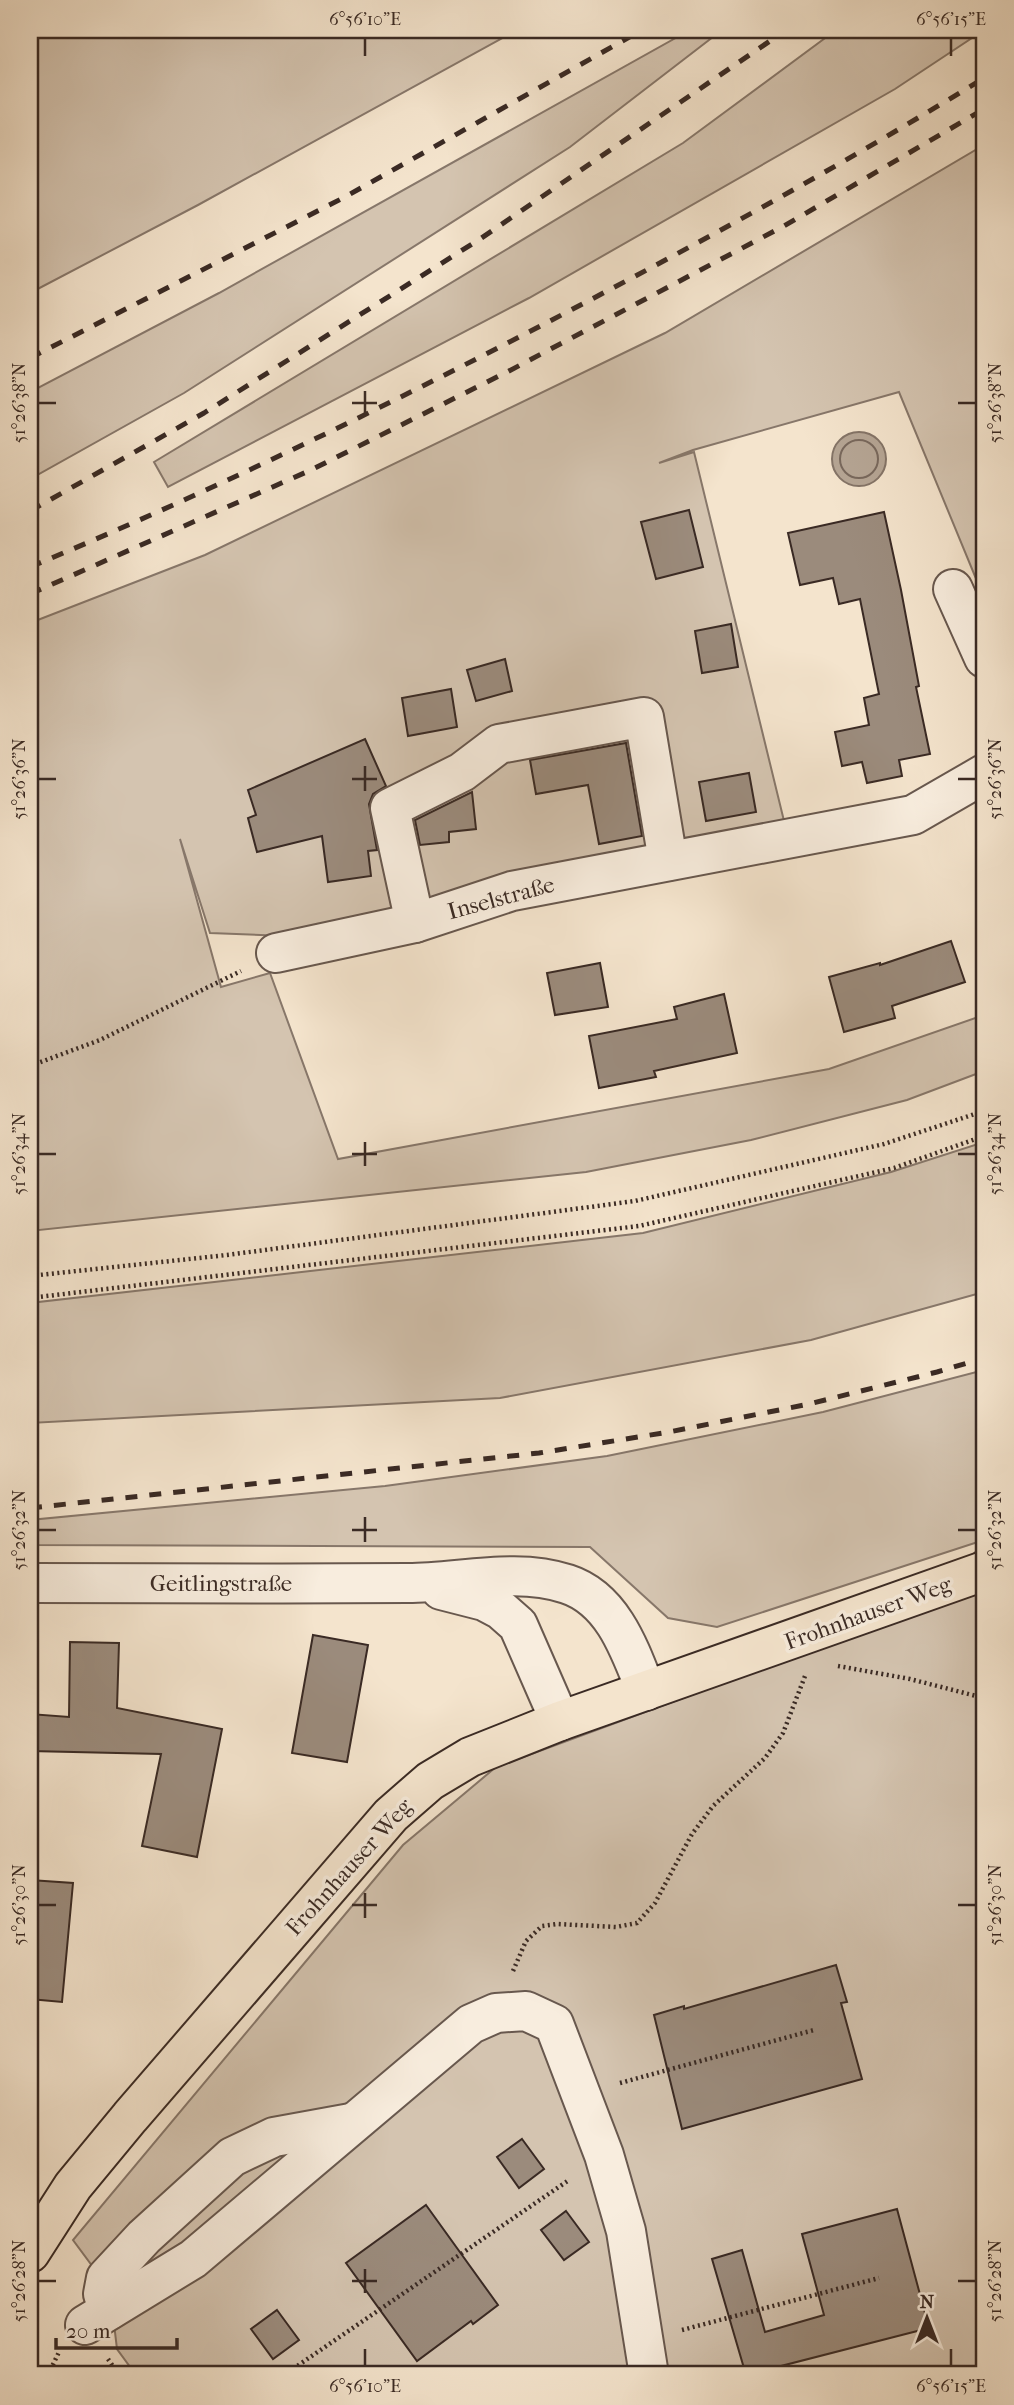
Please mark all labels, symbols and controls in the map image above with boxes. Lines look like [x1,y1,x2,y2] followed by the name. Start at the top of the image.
[329,9,401,30] text: 6°56'10"E
[916,9,986,30] text: 6°56'15"E
[9,362,30,443] text: 51°26'38"N
[985,362,1006,443] text: 51°26'38"N
[9,738,30,820] text: 51°26'36"N
[985,738,1006,820] text: 51°26'36"N
[445,871,557,925] street label: Inselstraße
[9,1113,30,1195] text: 51°26'34"N
[985,1113,1006,1195] text: 51°26'34"N
[9,1489,30,1570] text: 51°26'32"N
[985,1489,1006,1570] text: 51°26'32"N
[150,1570,292,1597] street label: Geitlingstraße
[781,1570,956,1656] street label: Frohnhauser Weg
[280,1792,418,1941] street label: Frohnhauser Weg
[9,1864,30,1946] text: 51°26'30"N
[985,1864,1006,1946] text: 51°26'30"N
[9,2239,30,2322] text: 51°26'28"N
[985,2239,1006,2322] text: 51°26'28"N
[892,2282,962,2352] north arrow
[920,2291,935,2313] text: N
[56,2307,177,2351] scale bar
[66,2319,111,2343] text: 20 m
[329,2376,401,2397] text: 6°56'10"E
[916,2376,986,2397] text: 6°56'15"E

